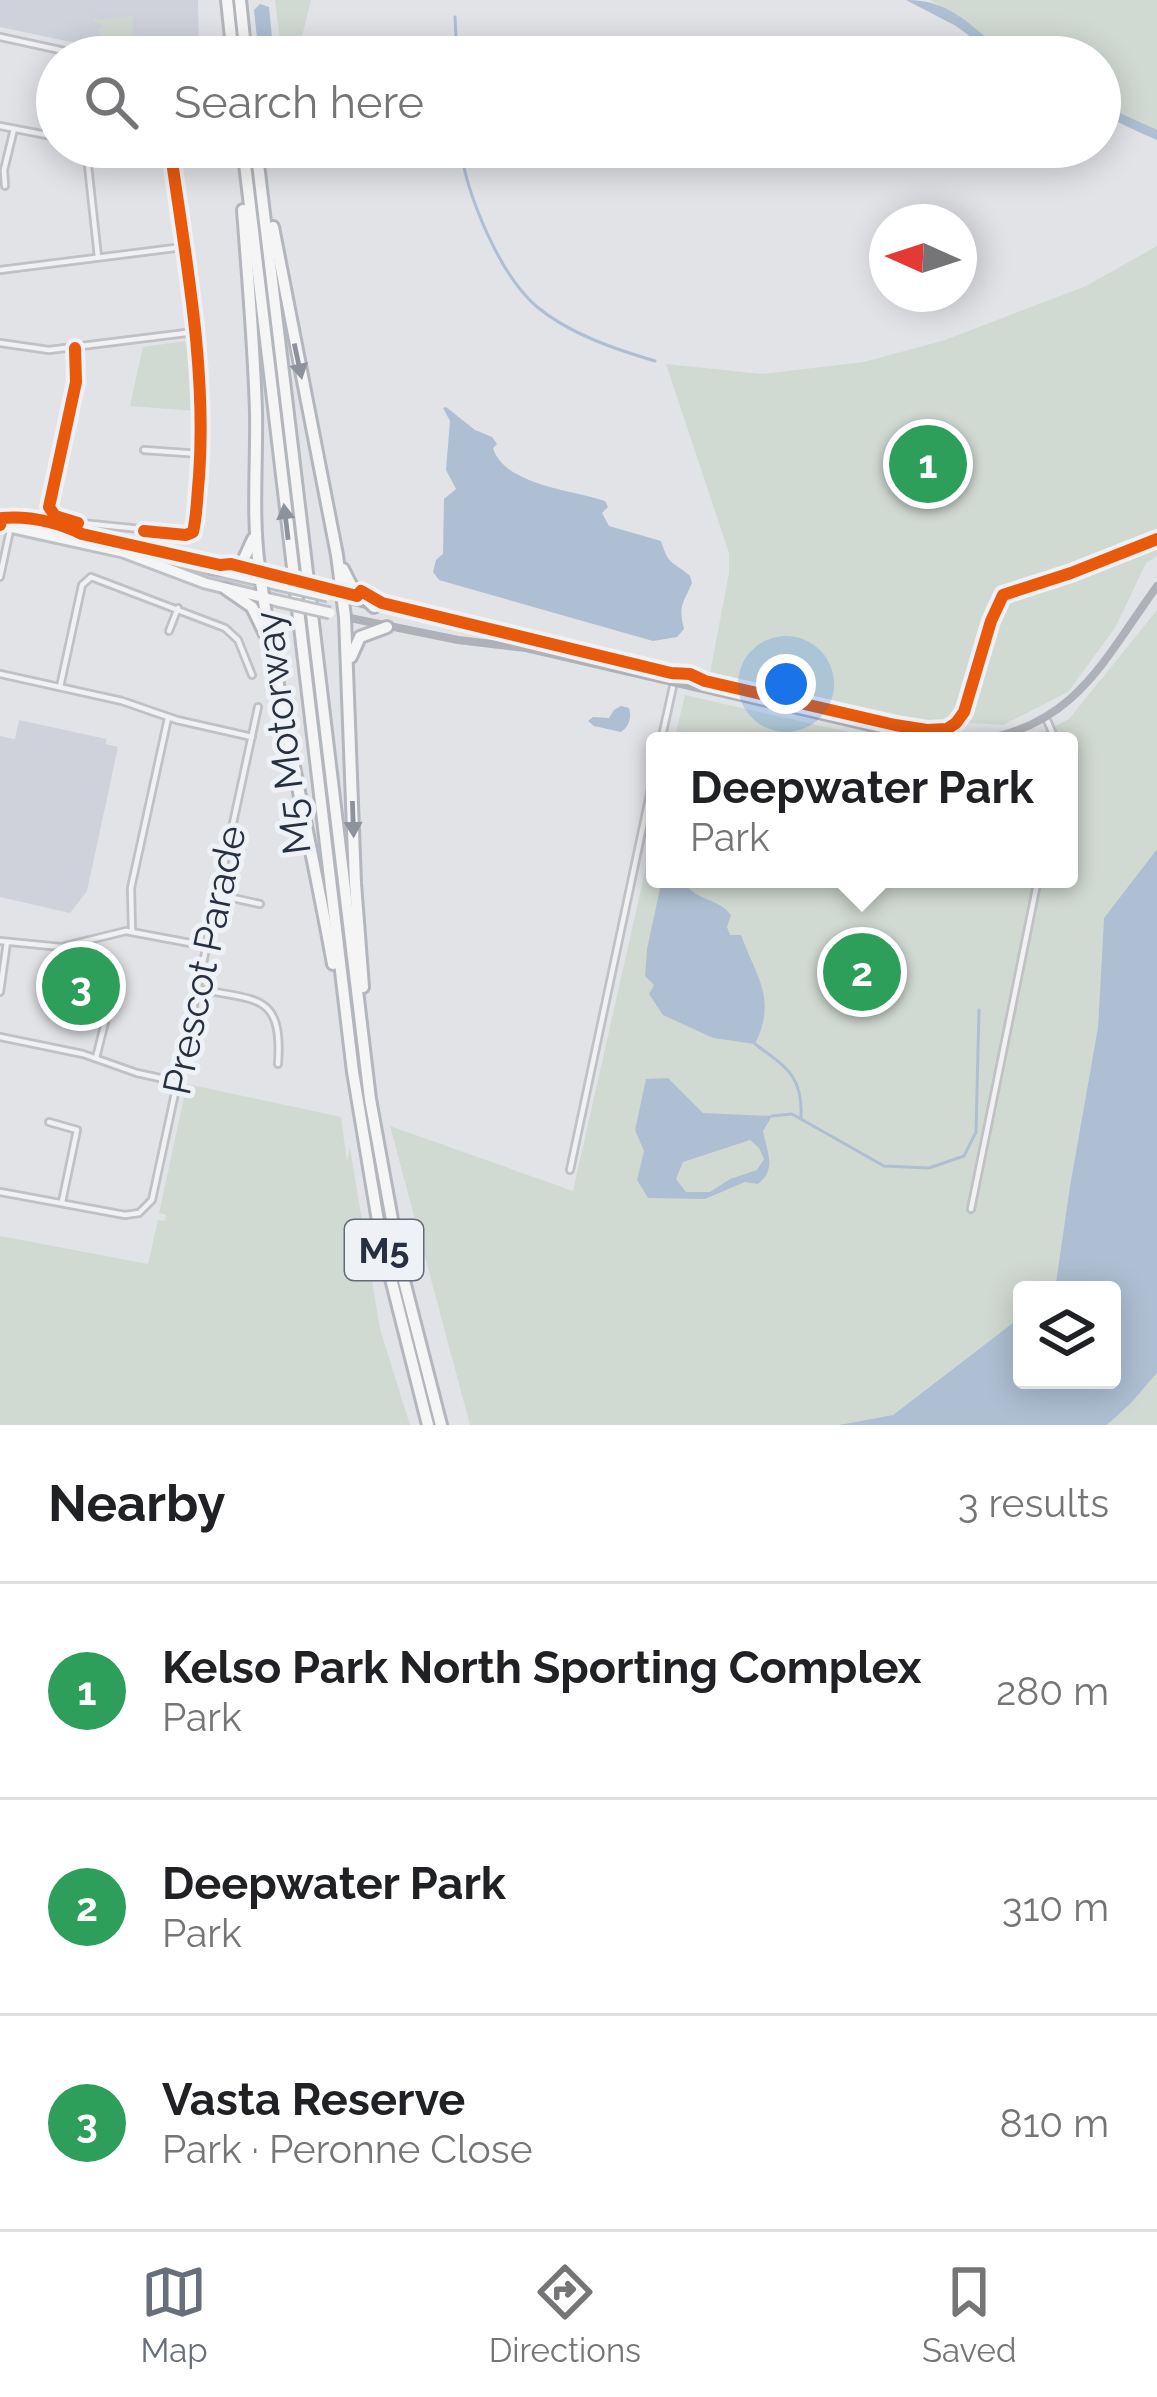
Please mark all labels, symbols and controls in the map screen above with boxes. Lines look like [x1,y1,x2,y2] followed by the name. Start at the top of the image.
[36,36,1121,168] search box
[78,69,144,135] icon: search
[174,76,424,129] text: Search here
[869,204,977,312] north arrow
[290,343,309,381] one-way arrow
[889,419,967,509] pin: 1
[277,503,296,540] one-way arrow
[244,609,320,857] street label: M5 Motorway
[756,654,816,714] your location
[646,732,1078,888] popup
[690,761,1034,814] text: Deepwater Park
[344,801,363,839] one-way arrow
[690,814,770,860] text: Park
[153,821,255,1099] street label: Prescot Parade
[823,927,901,1017] pin: 2
[42,941,120,1031] pin: 3
[345,1220,423,1280] road number: M5
[1013,1281,1121,1389] map controls
[1013,1281,1121,1389] button: layers
[48,1473,225,1533] text: Nearby
[958,1480,1109,1526] text: 3 results
[162,1641,921,1694] text: Kelso Park North Sporting Complex
[77,1668,97,1714] text: 1
[996,1668,1109,1714] text: 280 m
[162,1694,242,1740] text: Park
[162,1857,506,1910] text: Deepwater Park
[76,1884,98,1930] text: 2
[1002,1884,1109,1930] text: 310 m
[162,1910,242,1956] text: Park
[162,2073,465,2126] text: Vasta Reserve
[76,2100,98,2146] text: 3
[1000,2100,1109,2146] text: 810 m
[162,2126,533,2172] text: Park · Peronne Close
[141,2259,208,2370] tab: Map
[489,2259,641,2370] tab: Directions
[922,2259,1016,2370] tab: Saved

